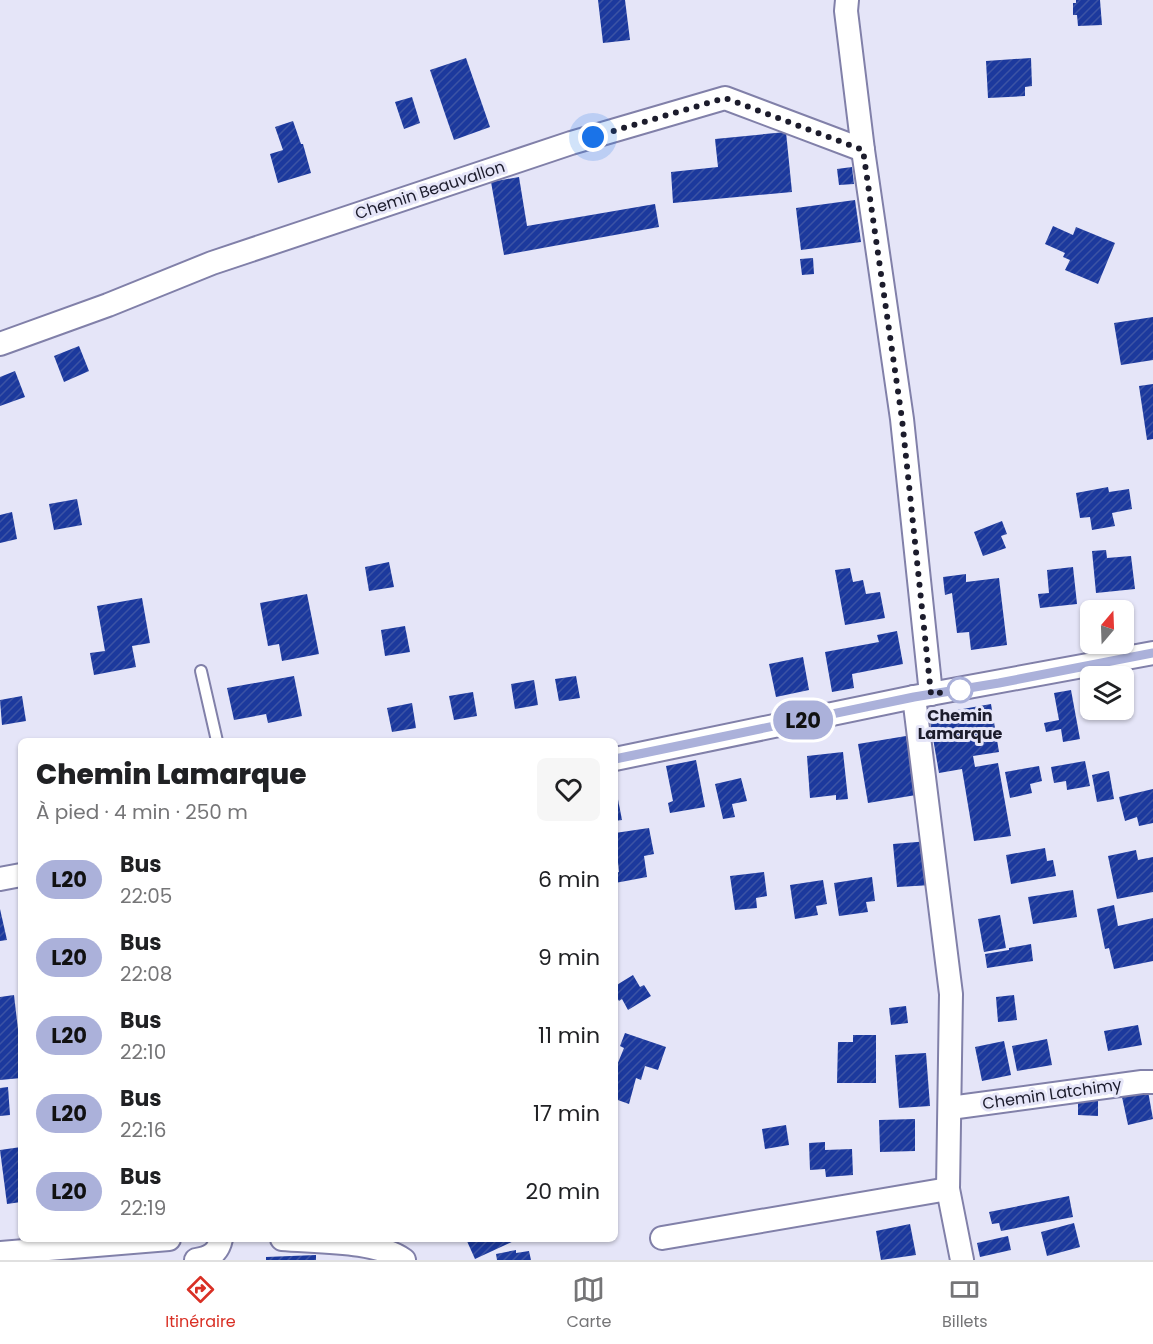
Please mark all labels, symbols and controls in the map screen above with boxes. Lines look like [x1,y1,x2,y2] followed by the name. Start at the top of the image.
[578,122,608,152] your location
[352,155,508,225] street label: Chemin Beauvallon
[1080,600,1134,654] north arrow
[1080,600,1134,720] map controls
[1080,666,1134,720] button: layers
[947,677,973,703] marker: Chemin Lamarque
[768,700,838,740] line badge: L20
[918,704,1002,745] place label: Chemin Lamarque
[785,706,821,735] text: L20
[36,755,306,794] text: Chemin Lamarque
[537,758,600,821] button: heart
[36,798,248,826] text: À pied · 4 min · 250 m
[120,849,162,880] text: Bus
[538,864,600,895] text: 6 min
[51,865,87,894] text: L20
[120,882,172,910] text: 22:05
[120,927,162,958] text: Bus
[538,942,600,973] text: 9 min
[51,943,87,972] text: L20
[120,960,172,988] text: 22:08
[120,1005,162,1036] text: Bus
[538,1020,600,1051] text: 11 min
[51,1021,87,1050] text: L20
[120,1038,166,1066] text: 22:10
[981,1073,1123,1115] street label: Chemin Latchimy
[120,1083,162,1114] text: Bus
[533,1098,600,1129] text: 17 min
[51,1099,87,1128] text: L20
[120,1116,166,1144] text: 22:16
[120,1161,162,1192] text: Bus
[526,1176,600,1207] text: 20 min
[51,1177,87,1206] text: L20
[120,1194,166,1222] text: 22:19
[165,1273,236,1334] tab: Itinéraire
[566,1273,611,1334] tab: Carte
[942,1273,988,1334] tab: Billets

